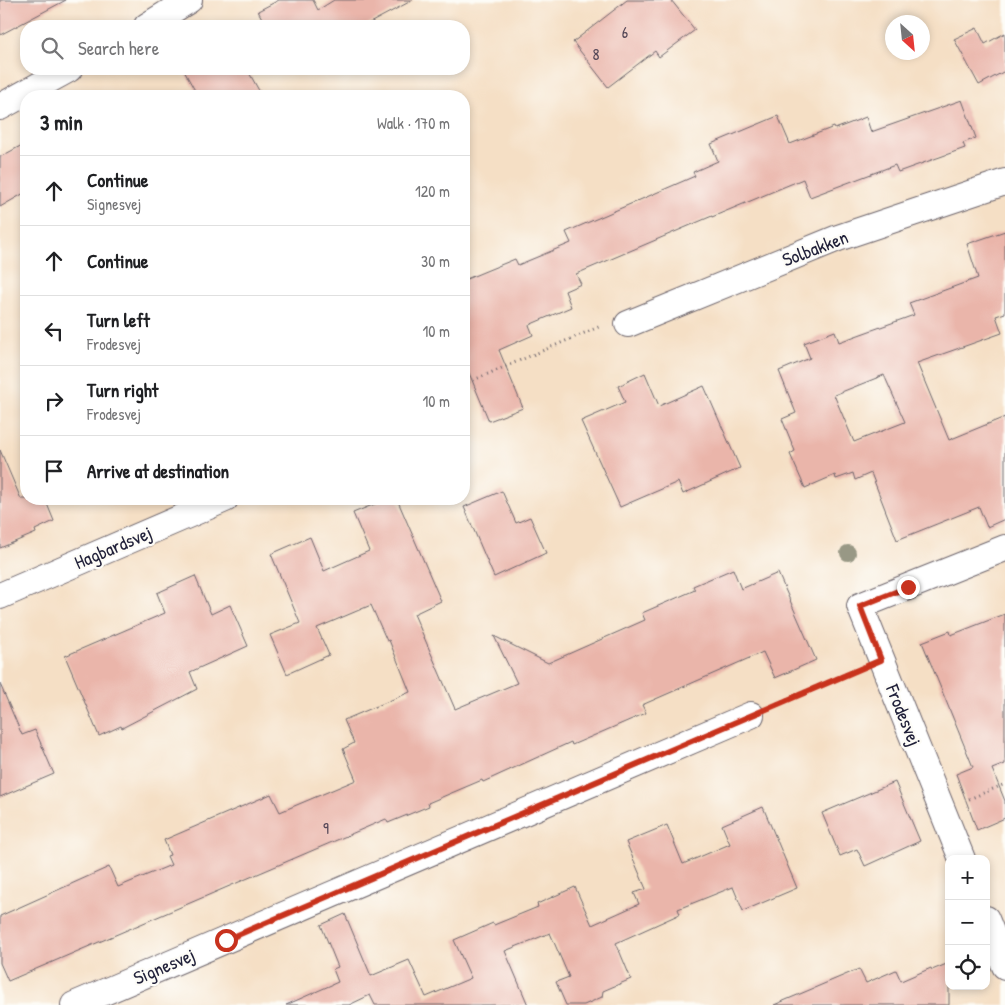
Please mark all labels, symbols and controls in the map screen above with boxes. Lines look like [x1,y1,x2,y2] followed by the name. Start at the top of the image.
[885,15,930,60] north arrow
[20,20,470,75] search box
[622,21,628,43] house number: 6
[38,34,66,62] icon: search
[78,35,159,61] text: Search here
[593,43,600,65] house number: 8
[40,108,83,137] text: 3 min
[377,112,450,134] text: Walk · 170 m
[87,167,148,193] text: Continue
[40,177,68,205] icon: ahead
[415,180,450,202] text: 120 m
[87,193,141,215] text: Signesvej
[778,224,852,272] street label: Solbakken
[40,247,68,275] icon: ahead
[87,248,148,274] text: Continue
[421,250,450,272] text: 30 m
[87,307,150,333] text: Turn left
[40,317,68,345] icon: left
[422,320,450,342] text: 10 m
[87,333,141,355] text: Frodesvej
[87,377,158,403] text: Turn right
[40,387,68,415] icon: right
[422,390,450,412] text: 10 m
[87,403,141,425] text: Frodesvej
[40,457,68,485] icon: arrive
[87,458,229,484] text: Arrive at destination
[70,519,156,575] street label: Hagbardsvej
[897,576,920,599] route end
[880,680,928,750] street label: Frodesvej
[323,817,329,839] house number: 9
[945,855,990,990] map controls
[945,855,990,900] button: +
[945,900,990,945] button: −
[215,929,238,952] route start
[129,941,199,991] street label: Signesvej
[945,945,990,990] button: locate

